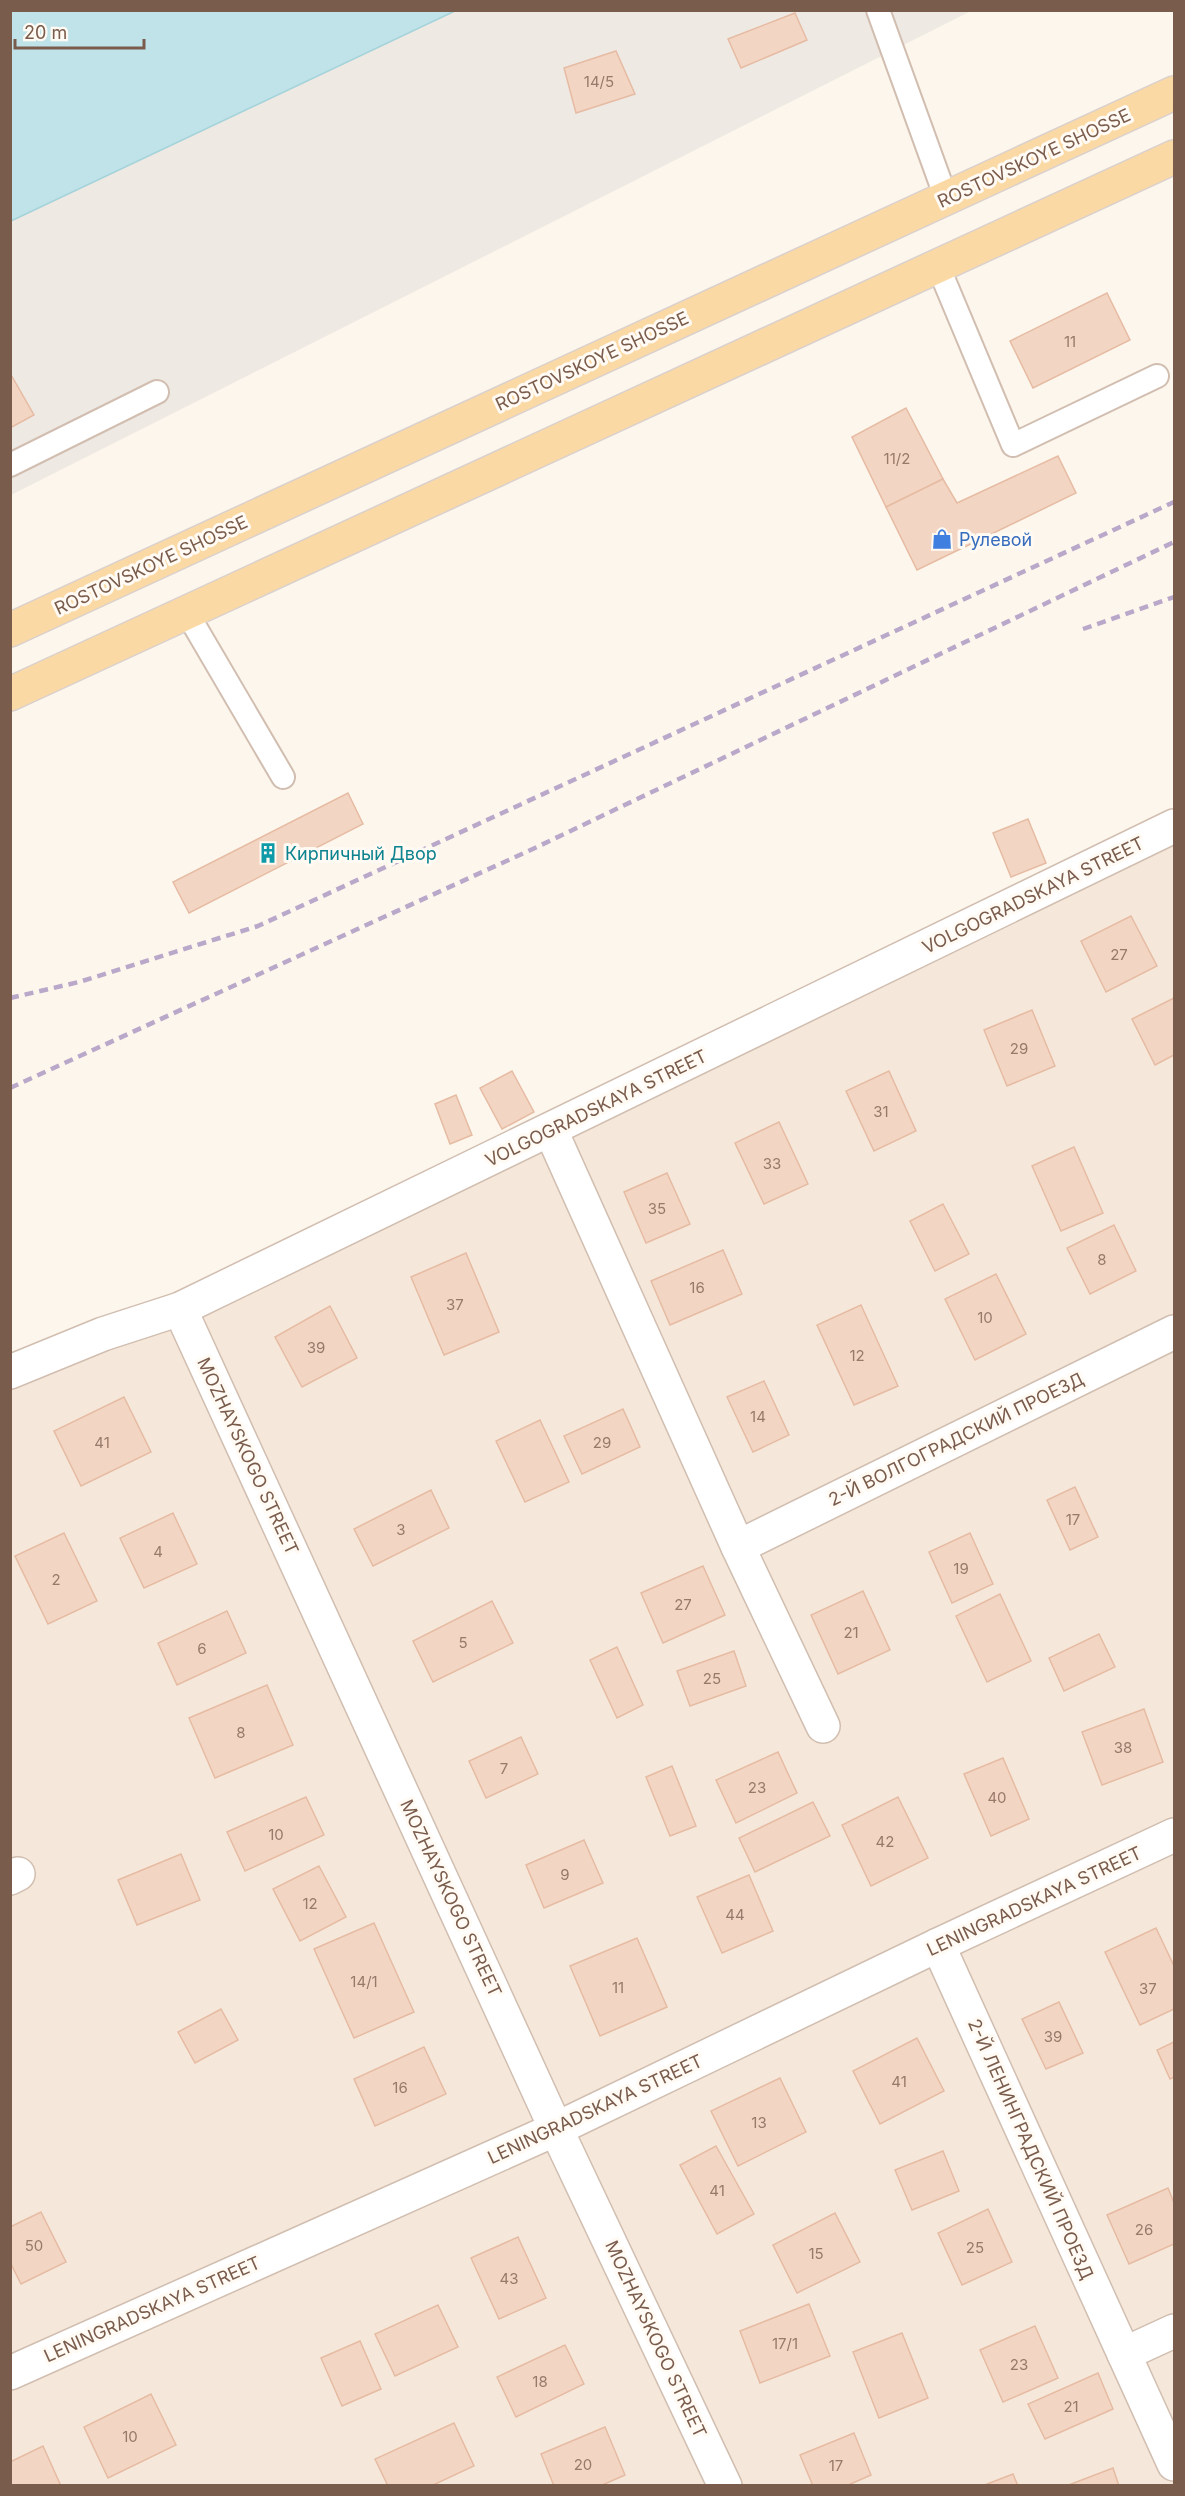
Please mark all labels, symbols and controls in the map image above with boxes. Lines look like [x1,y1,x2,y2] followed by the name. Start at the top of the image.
[15,12,144,50] scale bar
[24,22,67,43] text: 20 m
[584,72,614,91] house number: 14/5
[934,104,1134,212] street label: ROSTOVSKOYE SHOSSE
[492,307,692,415] street label: ROSTOVSKOYE SHOSSE
[1064,332,1076,351] house number: 11
[884,449,910,468] house number: 11/2
[51,511,251,619] street label: ROSTOVSKOYE SHOSSE
[930,527,954,551] shop icon: Рулевой
[959,529,1032,550] place label: Рулевой
[919,832,1147,958] street label: VOLGOGRADSKAYA STREET
[256,841,280,865] building icon: Кирпичный Двор
[285,843,437,864] place label: Кирпичный Двор
[1110,945,1128,964] house number: 27
[1010,1039,1028,1058] house number: 29
[482,1045,710,1171] street label: VOLGOGRADSKAYA STREET
[873,1102,889,1121] house number: 31
[763,1154,781,1173] house number: 33
[648,1199,666,1218] house number: 35
[1097,1250,1107,1269] house number: 8
[689,1278,705,1297] house number: 16
[446,1295,464,1314] house number: 37
[977,1308,993,1327] house number: 10
[307,1338,325,1357] house number: 39
[849,1346,865,1365] house number: 12
[193,1354,303,1558] street label: MOZHAYSKOGO STREET
[825,1367,1087,1510] street label: 2-Й ВОЛГОГРАДСКИЙ ПРОЕЗД
[750,1407,766,1426] house number: 14
[94,1433,110,1452] house number: 41
[593,1433,611,1452] house number: 29
[1066,1510,1080,1529] house number: 17
[396,1520,406,1539] house number: 3
[153,1542,163,1561] house number: 4
[953,1559,969,1578] house number: 19
[51,1570,61,1589] house number: 2
[674,1595,692,1614] house number: 27
[843,1623,859,1642] house number: 21
[458,1633,468,1652] house number: 5
[197,1639,207,1658] house number: 6
[703,1669,721,1688] house number: 25
[236,1723,246,1742] house number: 8
[1114,1738,1132,1757] house number: 38
[500,1759,508,1778] house number: 7
[748,1778,766,1797] house number: 23
[987,1788,1007,1807] house number: 40
[396,1796,506,2000] street label: MOZHAYSKOGO STREET
[268,1825,284,1844] house number: 10
[876,1832,894,1851] house number: 42
[923,1842,1145,1960] street label: LENINGRADSKAYA STREET
[560,1865,570,1884] house number: 9
[302,1894,318,1913] house number: 12
[725,1905,745,1924] house number: 44
[350,1972,378,1991] house number: 14/1
[612,1978,624,1997] house number: 11
[1139,1979,1157,1998] house number: 37
[964,2015,1099,2283] street label: 2-Й ЛЕНИНГРАДСКИЙ ПРОЕЗД
[1044,2027,1062,2046] house number: 39
[484,2050,706,2168] street label: LENINGRADSKAYA STREET
[891,2072,907,2091] house number: 41
[392,2078,408,2097] house number: 16
[751,2113,767,2132] house number: 13
[709,2181,725,2200] house number: 41
[1135,2220,1153,2239] house number: 26
[25,2236,43,2255] house number: 50
[601,2237,711,2441] street label: MOZHAYSKOGO STREET
[966,2238,984,2257] house number: 25
[808,2244,824,2263] house number: 15
[41,2252,263,2366] street label: LENINGRADSKAYA STREET
[500,2269,518,2288] house number: 43
[772,2334,798,2353] house number: 17/1
[1010,2355,1028,2374] house number: 23
[532,2372,548,2391] house number: 18
[1063,2397,1079,2416] house number: 21
[122,2427,138,2446] house number: 10
[574,2455,592,2474] house number: 20
[829,2456,843,2475] house number: 17

